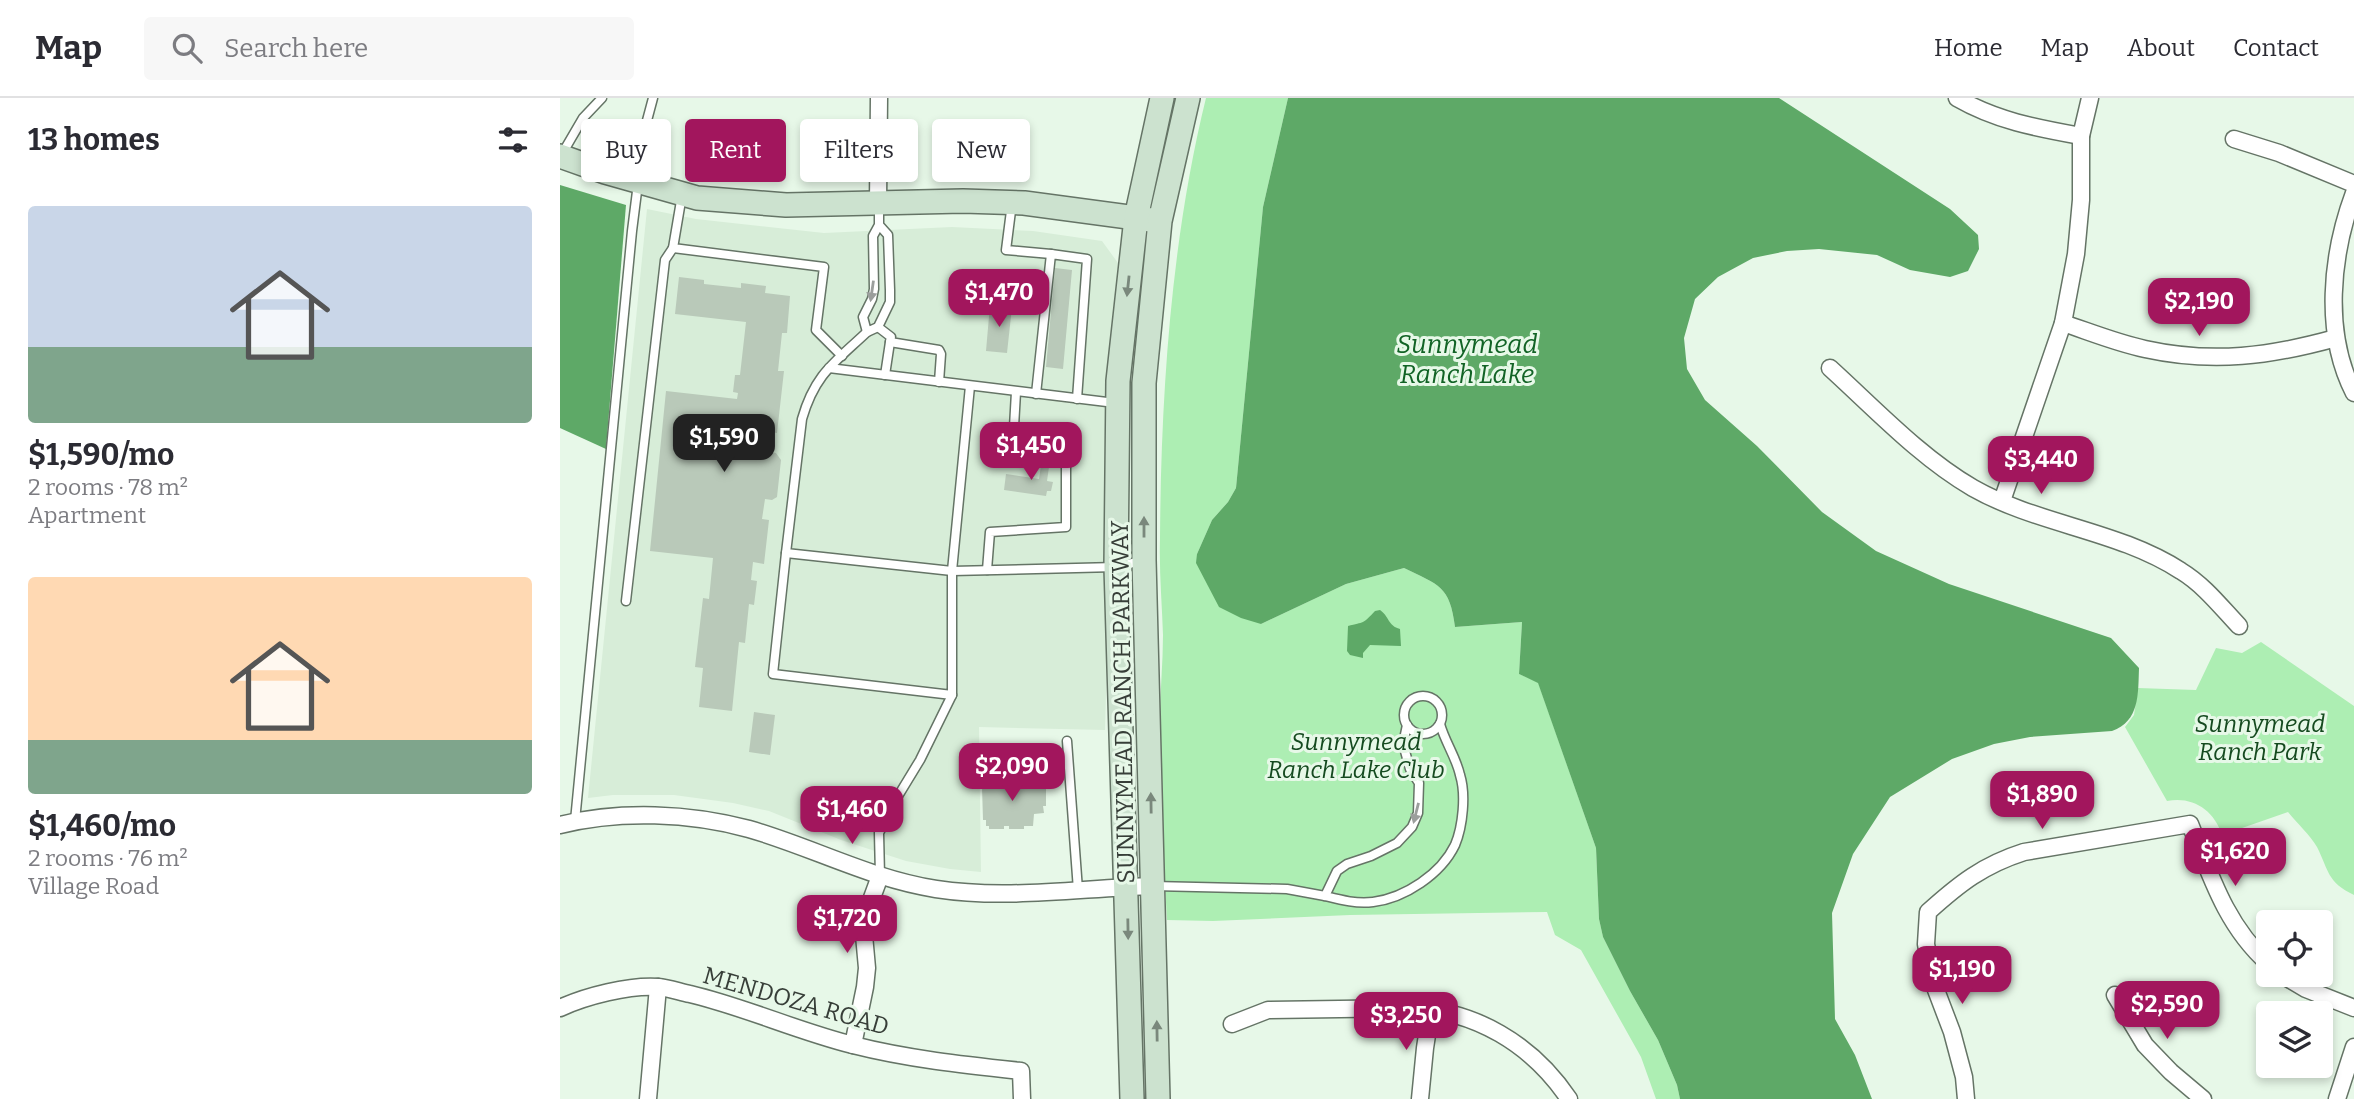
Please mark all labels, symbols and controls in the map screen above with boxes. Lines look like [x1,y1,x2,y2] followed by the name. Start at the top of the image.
[144,17,634,80] search box
[35,28,102,68] text: Map
[168,29,206,67] icon: search
[224,33,368,64] text: Search here
[1934,34,2003,62] text: Home
[2041,34,2089,62] text: Map
[2127,34,2195,62] text: About
[2233,34,2319,62] text: Contact
[581,119,671,182] chip: Buy
[685,119,786,182] chip: Rent
[800,119,918,182] chip: Filters
[932,119,1030,182] chip: New
[494,121,532,159] icon: filters
[28,122,160,158] text: 13 homes
[217,252,343,378] icon: home
[942,270,1056,329] pin: $1,470
[1123,275,1134,297] one-way arrow
[964,278,1034,306] text: $1,470
[2142,278,2256,338] pin: $2,190
[866,280,877,302] one-way arrow
[2164,287,2234,315] text: $2,190
[1396,329,1538,390] water label: Sunnymead Ranch Lake
[667,414,781,474] pin: $1,590
[974,422,1088,482] pin: $1,450
[689,423,759,451] text: $1,590
[996,431,1066,459] text: $1,450
[1984,436,2098,496] pin: $3,440
[28,437,174,473] text: $1,590/mo
[2004,445,2078,473] text: $3,440
[28,473,188,501] text: 2 rooms · 78 m²
[28,501,146,529] text: Apartment
[1138,516,1150,538] one-way arrow
[1106,520,1140,884] street label: SUNNYMEAD RANCH PARKWAY
[217,623,343,749] icon: home
[2195,710,2325,766] park label: Sunnymead Ranch Park
[1267,728,1445,784] park label: Sunnymead Ranch Lake Club
[955,744,1069,803] pin: $2,090
[975,752,1049,780] text: $2,090
[1985,772,2099,831] pin: $1,890
[2006,780,2078,808] text: $1,890
[795,786,909,846] pin: $1,460
[1145,792,1156,814] one-way arrow
[816,795,888,823] text: $1,460
[1410,802,1421,824] one-way arrow
[28,808,176,844] text: $1,460/mo
[2178,828,2292,888] pin: $1,620
[2200,837,2270,865] text: $1,620
[28,844,188,872] text: 2 rooms · 76 m²
[28,872,159,900] text: Village Road
[790,896,904,955] pin: $1,720
[813,904,881,932] text: $1,720
[2256,910,2333,1078] map controls
[2256,910,2333,987] button: locate
[1122,918,1134,940] one-way arrow
[1905,946,2019,1006] pin: $1,190
[1928,955,1996,983] text: $1,190
[700,961,892,1041] street label: MENDOZA ROAD
[2110,982,2224,1041] pin: $2,590
[2130,990,2204,1018] text: $2,590
[1349,992,1463,1052] pin: $3,250
[1370,1001,1442,1029] text: $3,250
[2256,1001,2333,1078] button: layers
[1151,1020,1162,1042] one-way arrow

